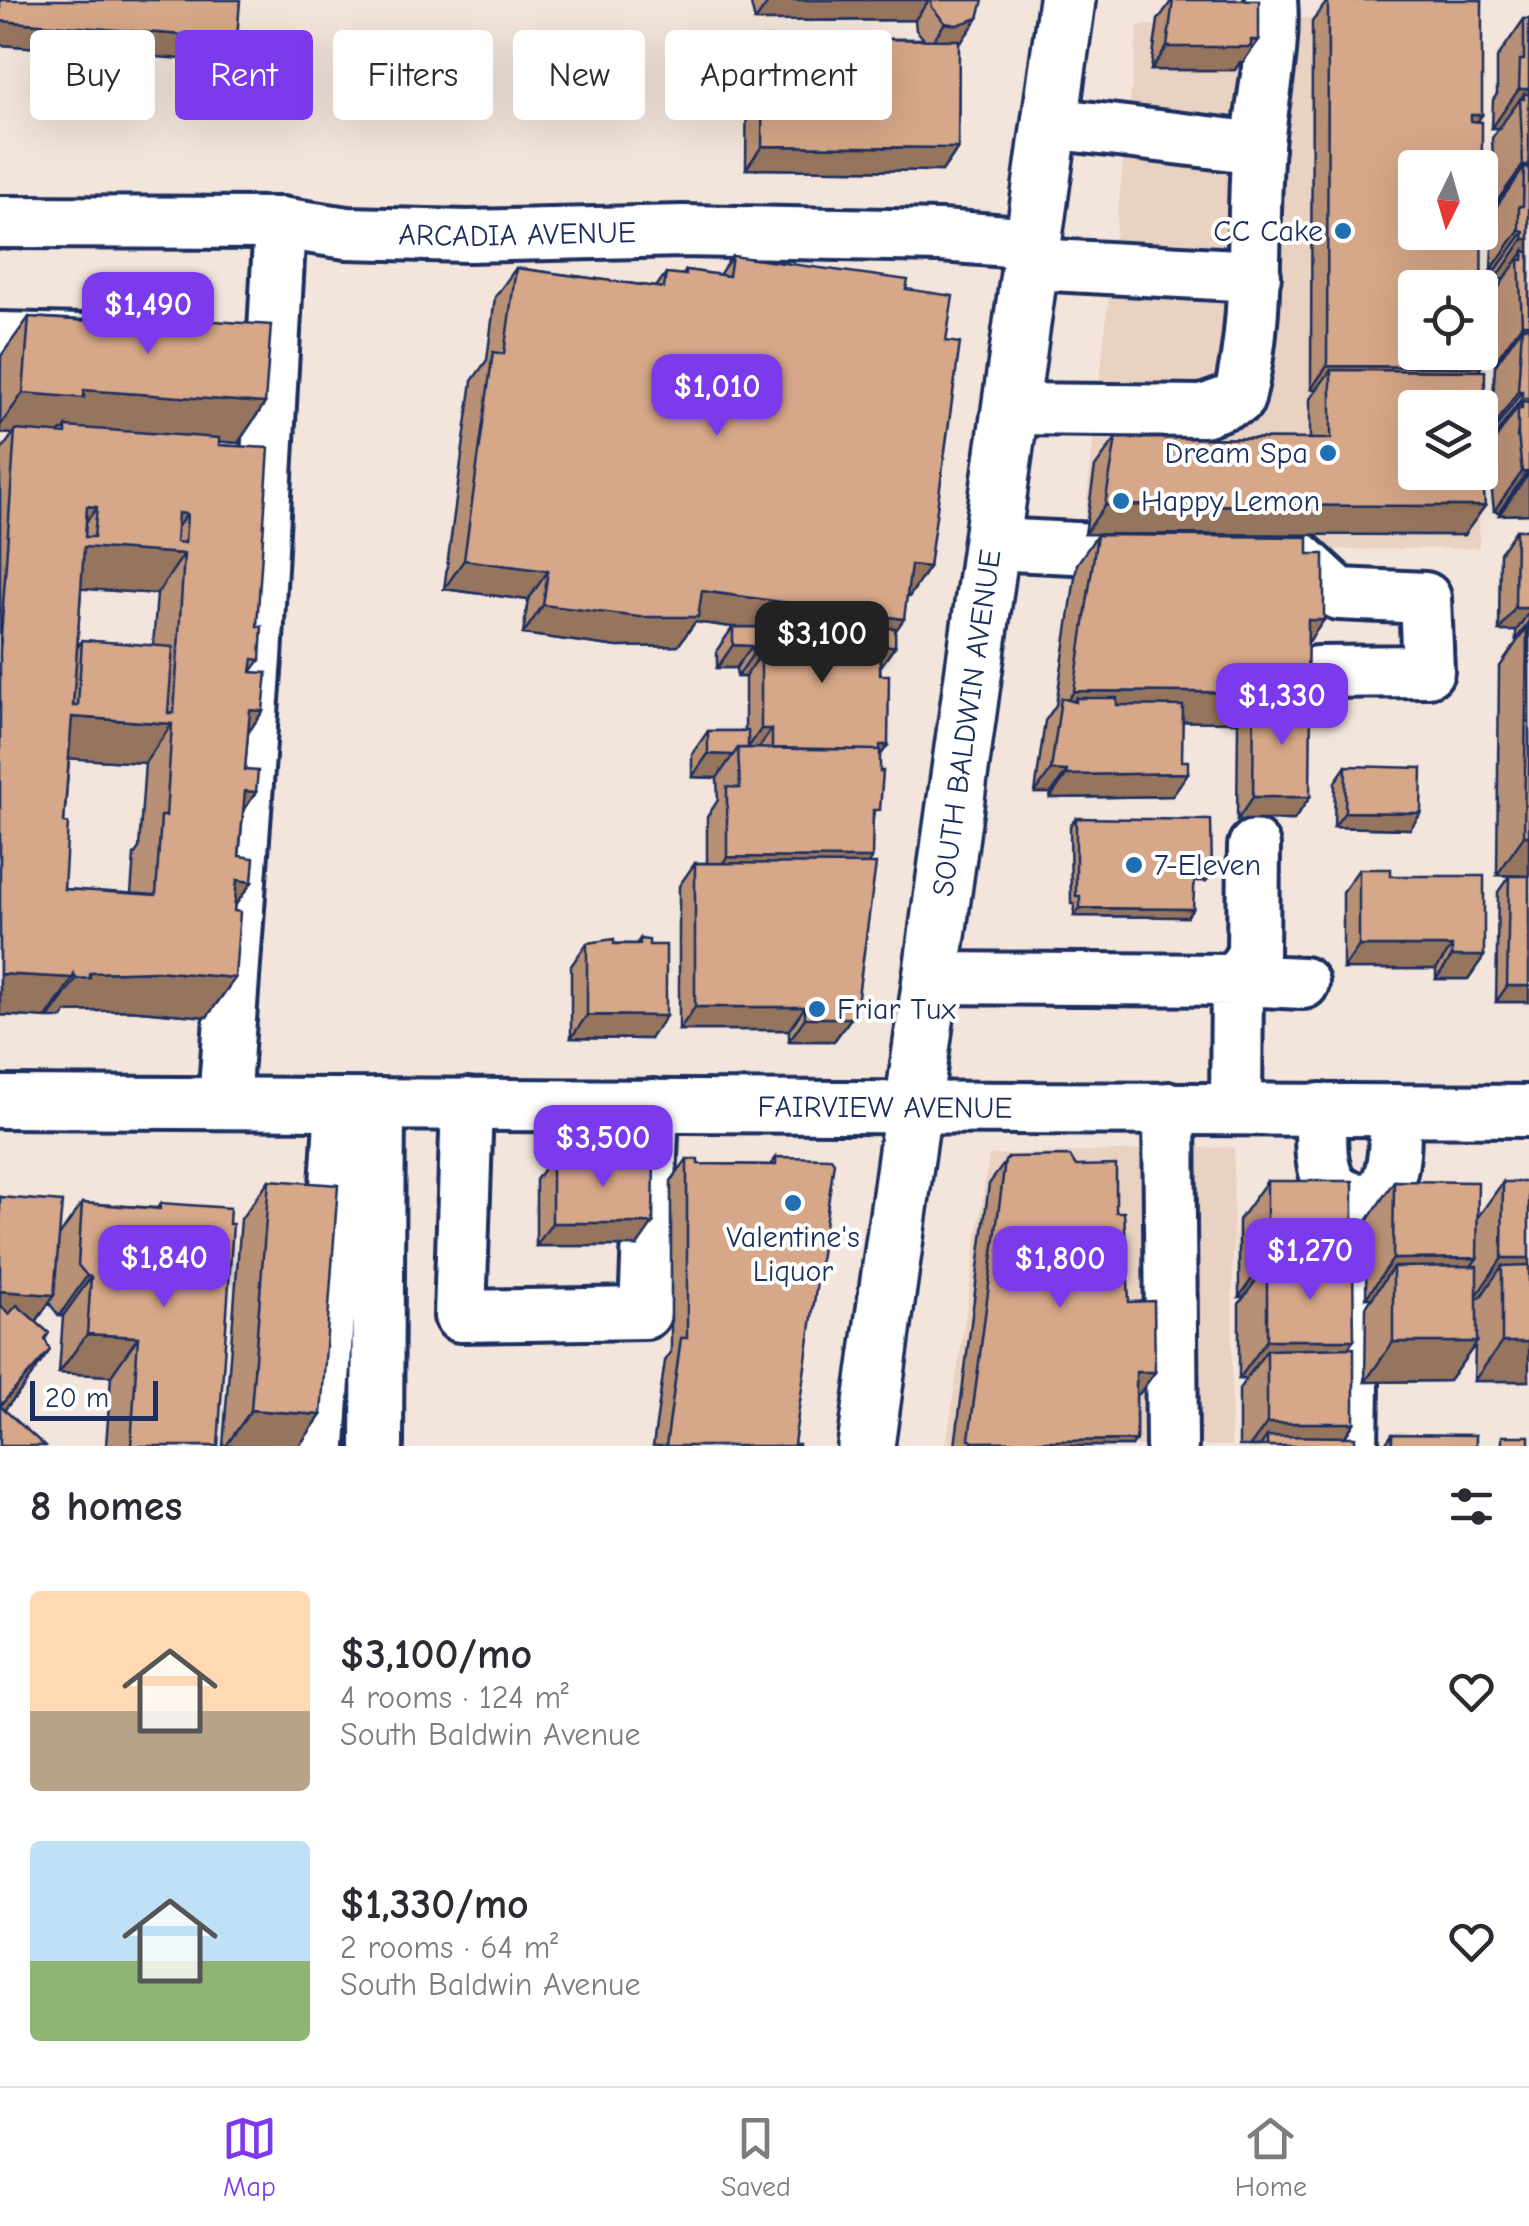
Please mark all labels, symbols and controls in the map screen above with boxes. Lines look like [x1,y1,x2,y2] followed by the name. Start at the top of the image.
[30,30,155,120] chip: Buy
[175,30,313,120] chip: Rent
[333,30,493,120] chip: Filters
[513,30,645,120] chip: New
[665,30,892,120] chip: Apartment
[1398,150,1498,250] north arrow
[1398,150,1498,490] map controls
[1213,214,1323,249] place label: CC Cake
[398,215,636,254] street label: ARCADIA AVENUE
[1332,220,1354,242] marker: CC Cake
[1398,270,1498,370] button: locate
[67,272,229,357] pin: $1,490
[104,286,192,323] text: $1,490
[636,354,798,439] pin: $1,010
[673,368,761,405] text: $1,010
[1398,390,1498,490] button: layers
[1164,436,1308,471] place label: Dream Spa
[1317,442,1339,464] marker: Dream Spa
[1141,484,1320,519] place label: Happy Lemon
[1110,490,1132,512] marker: Happy Lemon
[925,547,1008,899] street label: SOUTH BALDWIN AVENUE
[741,601,903,686] pin: $3,100
[777,615,867,652] text: $3,100
[1201,663,1363,748] pin: $1,330
[1238,677,1326,714] text: $1,330
[1154,848,1261,883] place label: 7-Eleven
[1123,854,1145,876] marker: 7-Eleven
[837,992,956,1027] place label: Friar Tux
[806,998,828,1020] marker: Friar Tux
[757,1089,1013,1125] street label: FAIRVIEW AVENUE
[522,1105,684,1190] pin: $3,500
[556,1119,650,1156] text: $3,500
[782,1192,804,1214] marker: Valentine's Liquor
[1229,1218,1391,1303] pin: $1,270
[726,1220,860,1289] place label: Valentine's Liquor
[83,1225,245,1310] pin: $1,840
[979,1226,1141,1311] pin: $1,800
[1267,1232,1353,1269] text: $1,270
[120,1239,208,1276] text: $1,840
[1015,1240,1105,1277] text: $1,800
[30,1376,158,1420] scale bar
[45,1382,109,1414] text: 20 m
[1444,1479,1499,1534] icon: filters
[30,1482,182,1531] text: 8 homes
[340,1630,532,1679] text: $3,100/mo
[110,1631,230,1751] icon: home
[1444,1664,1499,1719] icon: heart
[340,1679,569,1716] text: 4 rooms · 124 m²
[340,1716,640,1753] text: South Baldwin Avenue
[340,1880,529,1929] text: $1,330/mo
[110,1881,230,2001] icon: home
[1444,1914,1499,1969] icon: heart
[340,1929,558,1966] text: 2 rooms · 64 m²
[340,1966,640,2003] text: South Baldwin Avenue
[222,2111,277,2203] tab: Map
[721,2111,791,2203] tab: Saved
[1235,2111,1307,2203] tab: Home

